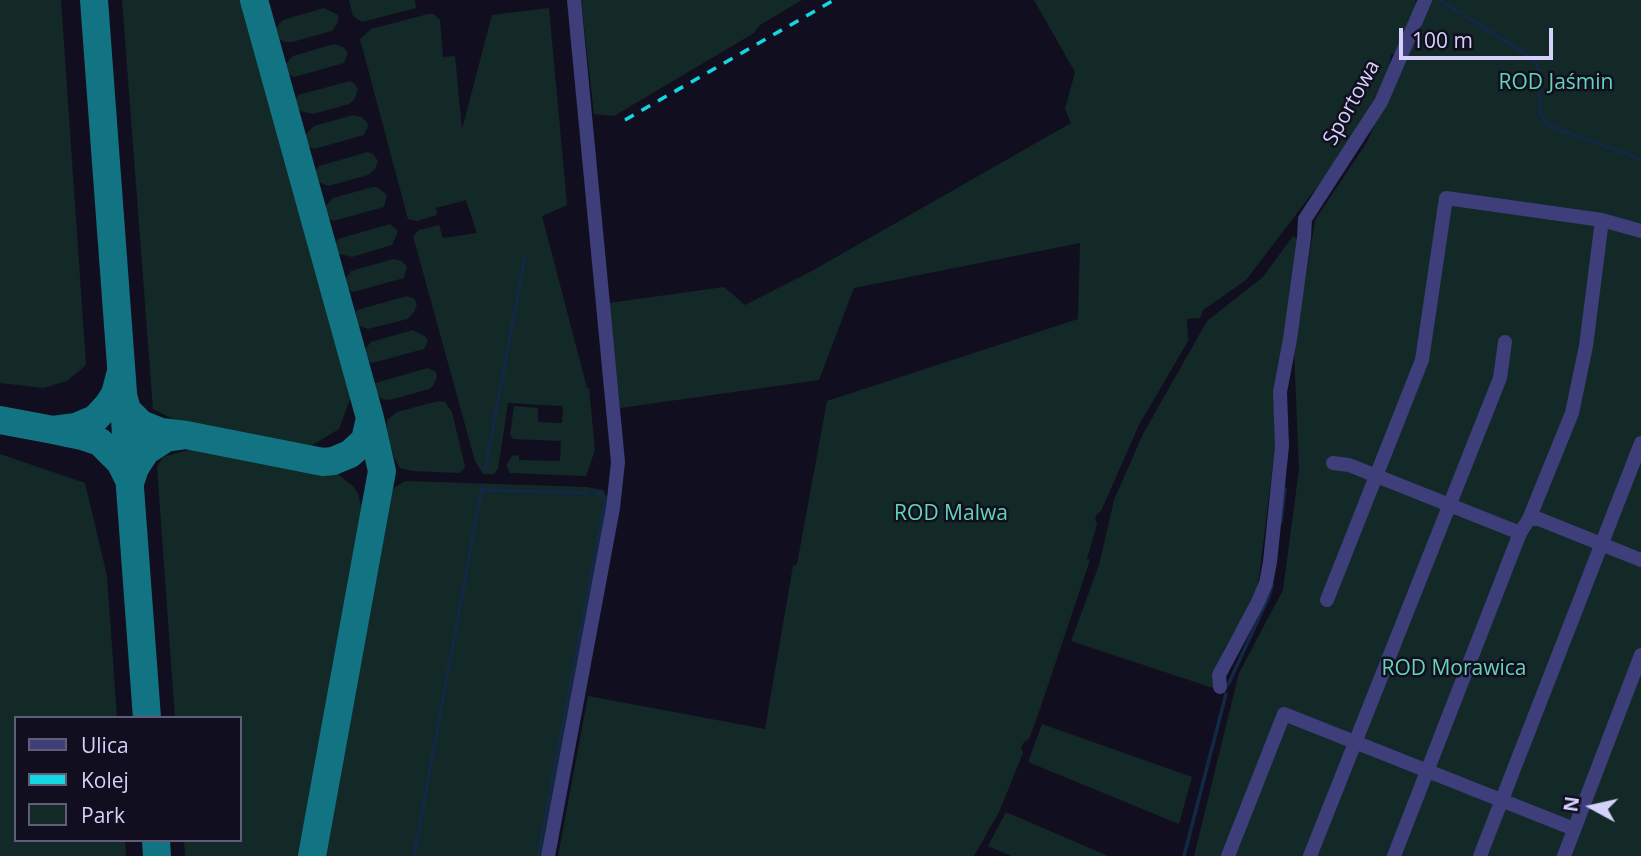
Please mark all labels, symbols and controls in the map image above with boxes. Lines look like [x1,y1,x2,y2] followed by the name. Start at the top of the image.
[1403,14,1557,58] scale bar
[1412,26,1473,54] text: 100 m
[1318,56,1386,150] street label: Sportowa
[1499,70,1613,96] park label: ROD Jaśmin
[894,501,1008,527] park label: ROD Malwa
[1381,656,1527,682] park label: ROD Morawica
[14,716,242,842] legend
[81,731,129,759] text: Ulica
[81,766,129,794] text: Kolej
[1557,772,1627,842] north arrow
[1557,795,1585,814] text: N
[81,801,125,829] text: Park

